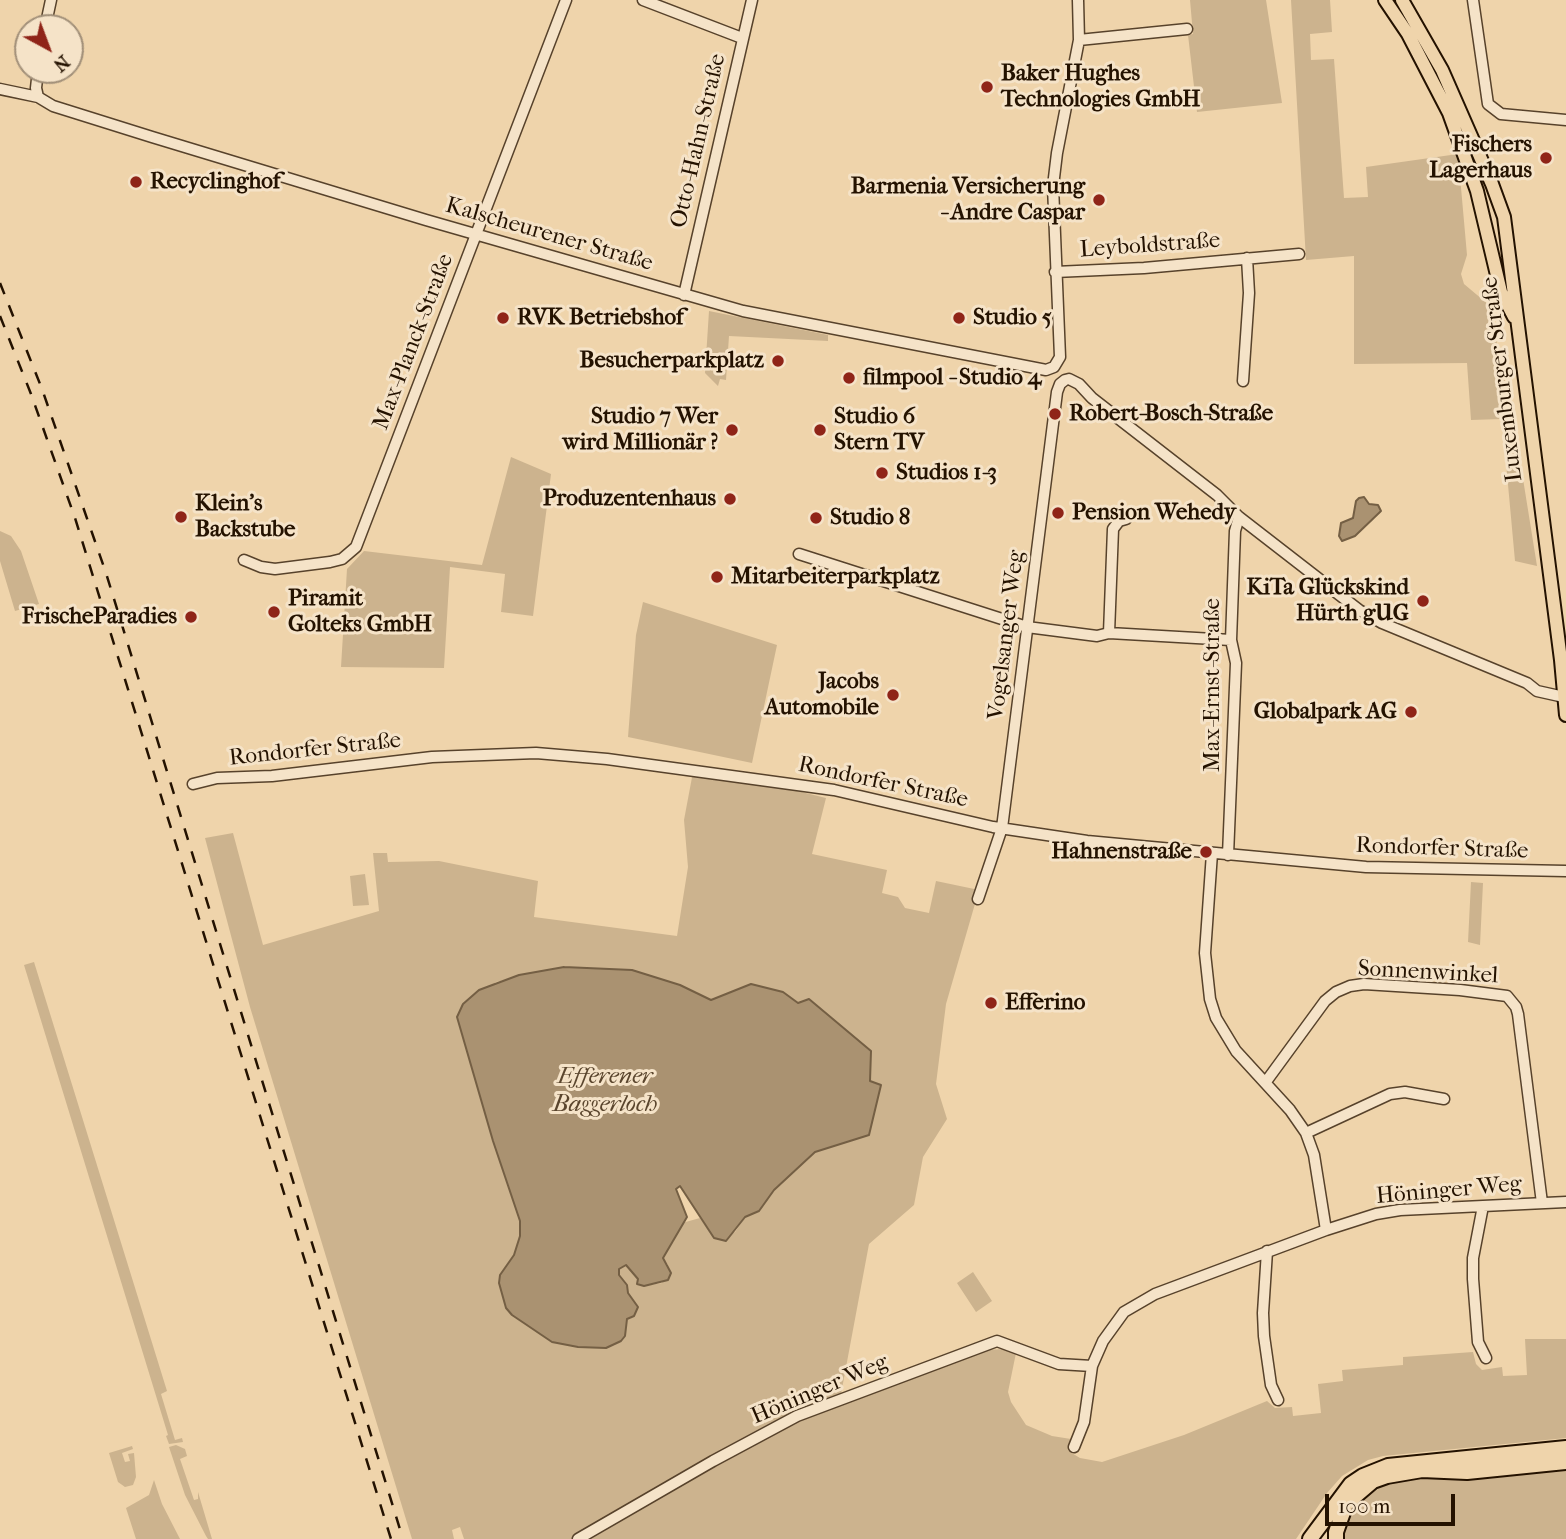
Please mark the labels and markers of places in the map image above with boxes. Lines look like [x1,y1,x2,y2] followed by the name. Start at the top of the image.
[1001,60,1201,114] place label: Baker Hughes Technologies GmbH
[979,79,995,95] marker: Baker Hughes Technologies GmbH
[1429,131,1532,185] place label: Fischers Lagerhaus
[1538,150,1554,166] marker: Fischers Lagerhaus
[150,168,280,196] place label: Recyclinghof
[851,173,1085,227] place label: Barmenia Versicherung - Andre Caspar
[128,174,144,190] marker: Recyclinghof
[1091,192,1107,208] marker: Barmenia Versicherung - Andre Caspar
[517,304,684,332] place label: RVK Betriebshof
[973,304,1052,332] place label: Studio 5
[495,310,511,326] marker: RVK Betriebshof
[951,310,967,326] marker: Studio 5
[579,347,764,375] place label: Besucherparkplatz
[770,353,786,369] marker: Besucherparkplatz
[863,364,1041,392] place label: filmpool - Studio 4
[841,370,857,386] marker: filmpool - Studio 4
[1069,400,1273,428] place label: Robert-Bosch-Straße
[562,403,718,457] place label: Studio 7 Wer wird Millionär ?
[834,403,924,457] place label: Studio 6 Stern TV
[1047,406,1063,422] marker: Robert-Bosch-Straße
[724,422,740,438] marker: Studio 7 Wer wird Millionär ?
[812,422,828,438] marker: Studio 6 Stern TV
[896,459,997,487] place label: Studios 1-3
[874,465,890,481] marker: Studios 1-3
[543,485,716,513] place label: Produzentenhaus
[195,490,295,544] place label: Klein's Backstube
[722,491,738,507] marker: Produzentenhaus
[1072,499,1236,527] place label: Pension Wehedy
[830,504,910,532] place label: Studio 8
[1050,505,1066,521] marker: Pension Wehedy
[173,509,189,525] marker: Klein's Backstube
[808,510,824,526] marker: Studio 8
[731,563,940,591] place label: Mitarbeiterparkplatz
[709,569,725,585] marker: Mitarbeiterparkplatz
[1246,574,1409,628] place label: KiTa Glückskind Hürth gUG
[288,585,432,639] place label: Piramit Golteks GmbH
[1415,593,1431,609] marker: KiTa Glückskind Hürth gUG
[22,603,177,631] place label: FrischeParadies
[266,604,282,620] marker: Piramit Golteks GmbH
[183,609,199,625] marker: FrischeParadies
[765,668,879,722] place label: Jacobs Automobile
[885,687,901,703] marker: Jacobs Automobile
[1254,698,1397,726] place label: Globalpark AG
[1403,704,1419,720] marker: Globalpark AG
[1051,838,1192,866] place label: Hahnenstraße
[1198,844,1214,860] marker: Hahnenstraße
[1005,989,1085,1017] place label: Efferino
[983,995,999,1011] marker: Efferino

